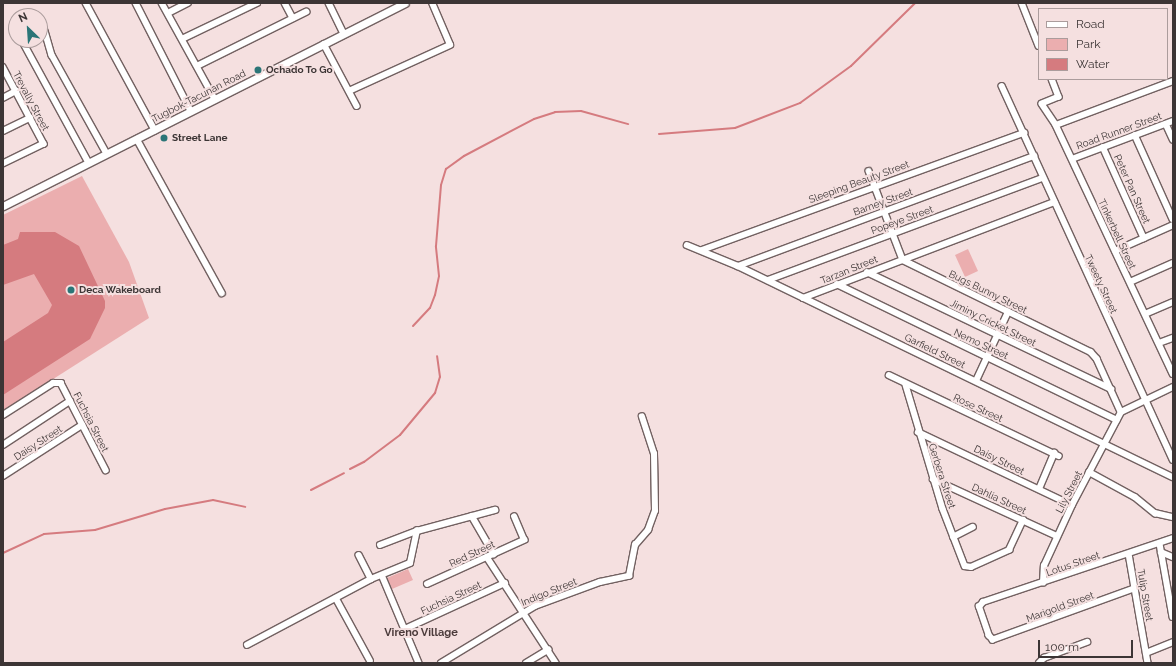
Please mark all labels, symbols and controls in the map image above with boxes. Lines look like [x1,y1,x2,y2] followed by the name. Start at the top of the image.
[8,8,48,48] north arrow
[1038,8,1168,80] legend
[17,10,30,25] text: N
[1076,17,1105,31] text: Road
[1076,37,1101,51] text: Park
[1076,57,1110,71] text: Water
[266,64,333,76] place label: Ochado To Go
[253,65,263,75] marker: Ochado To Go
[150,67,248,125] street label: Tugbok-Tacunan Road
[10,69,52,133] street label: Trevally Street
[1075,110,1163,152] street label: Road Runner Street
[172,132,227,144] place label: Street Lane
[159,133,169,143] marker: Street Lane
[1111,152,1153,226] street label: Peter Pan Street
[807,158,911,206] street label: Sleeping Beauty Street
[851,186,915,218] street label: Barney Street
[1095,197,1139,271] street label: Tinkerbell Street
[869,203,935,237] street label: Popeye Street
[1082,252,1120,316] street label: Tweety Street
[819,253,879,287] street label: Tarzan Street
[947,268,1029,316] street label: Bugs Bunny Street
[79,284,161,296] place label: Deca Wakeboard
[66,285,76,295] marker: Deca Wakeboard
[948,297,1038,349] street label: Jiminy Cricket Street
[952,326,1010,362] street label: Nemo Street
[903,331,967,371] street label: Garfield Street
[71,390,111,454] street label: Fuchsia Street
[951,391,1005,425] street label: Rose Street
[12,423,64,463] street label: Daisy Street
[926,442,958,510] street label: Gerbera Street
[972,443,1026,477] street label: Daisy Street
[1053,469,1085,515] street label: Lily Street
[970,481,1028,517] street label: Dahlia Street
[447,538,497,570] street label: Red Street
[1045,549,1101,579] street label: Lotus Street
[1135,568,1155,622] street label: Tulip Street
[519,575,579,609] street label: Indigo Street
[419,579,483,617] street label: Fuchsia Street
[1024,589,1096,625] street label: Marigold Street
[384,626,458,640] district label: Vireno Village
[1040,632,1135,658] scale bar
[1045,640,1079,654] text: 100 m

